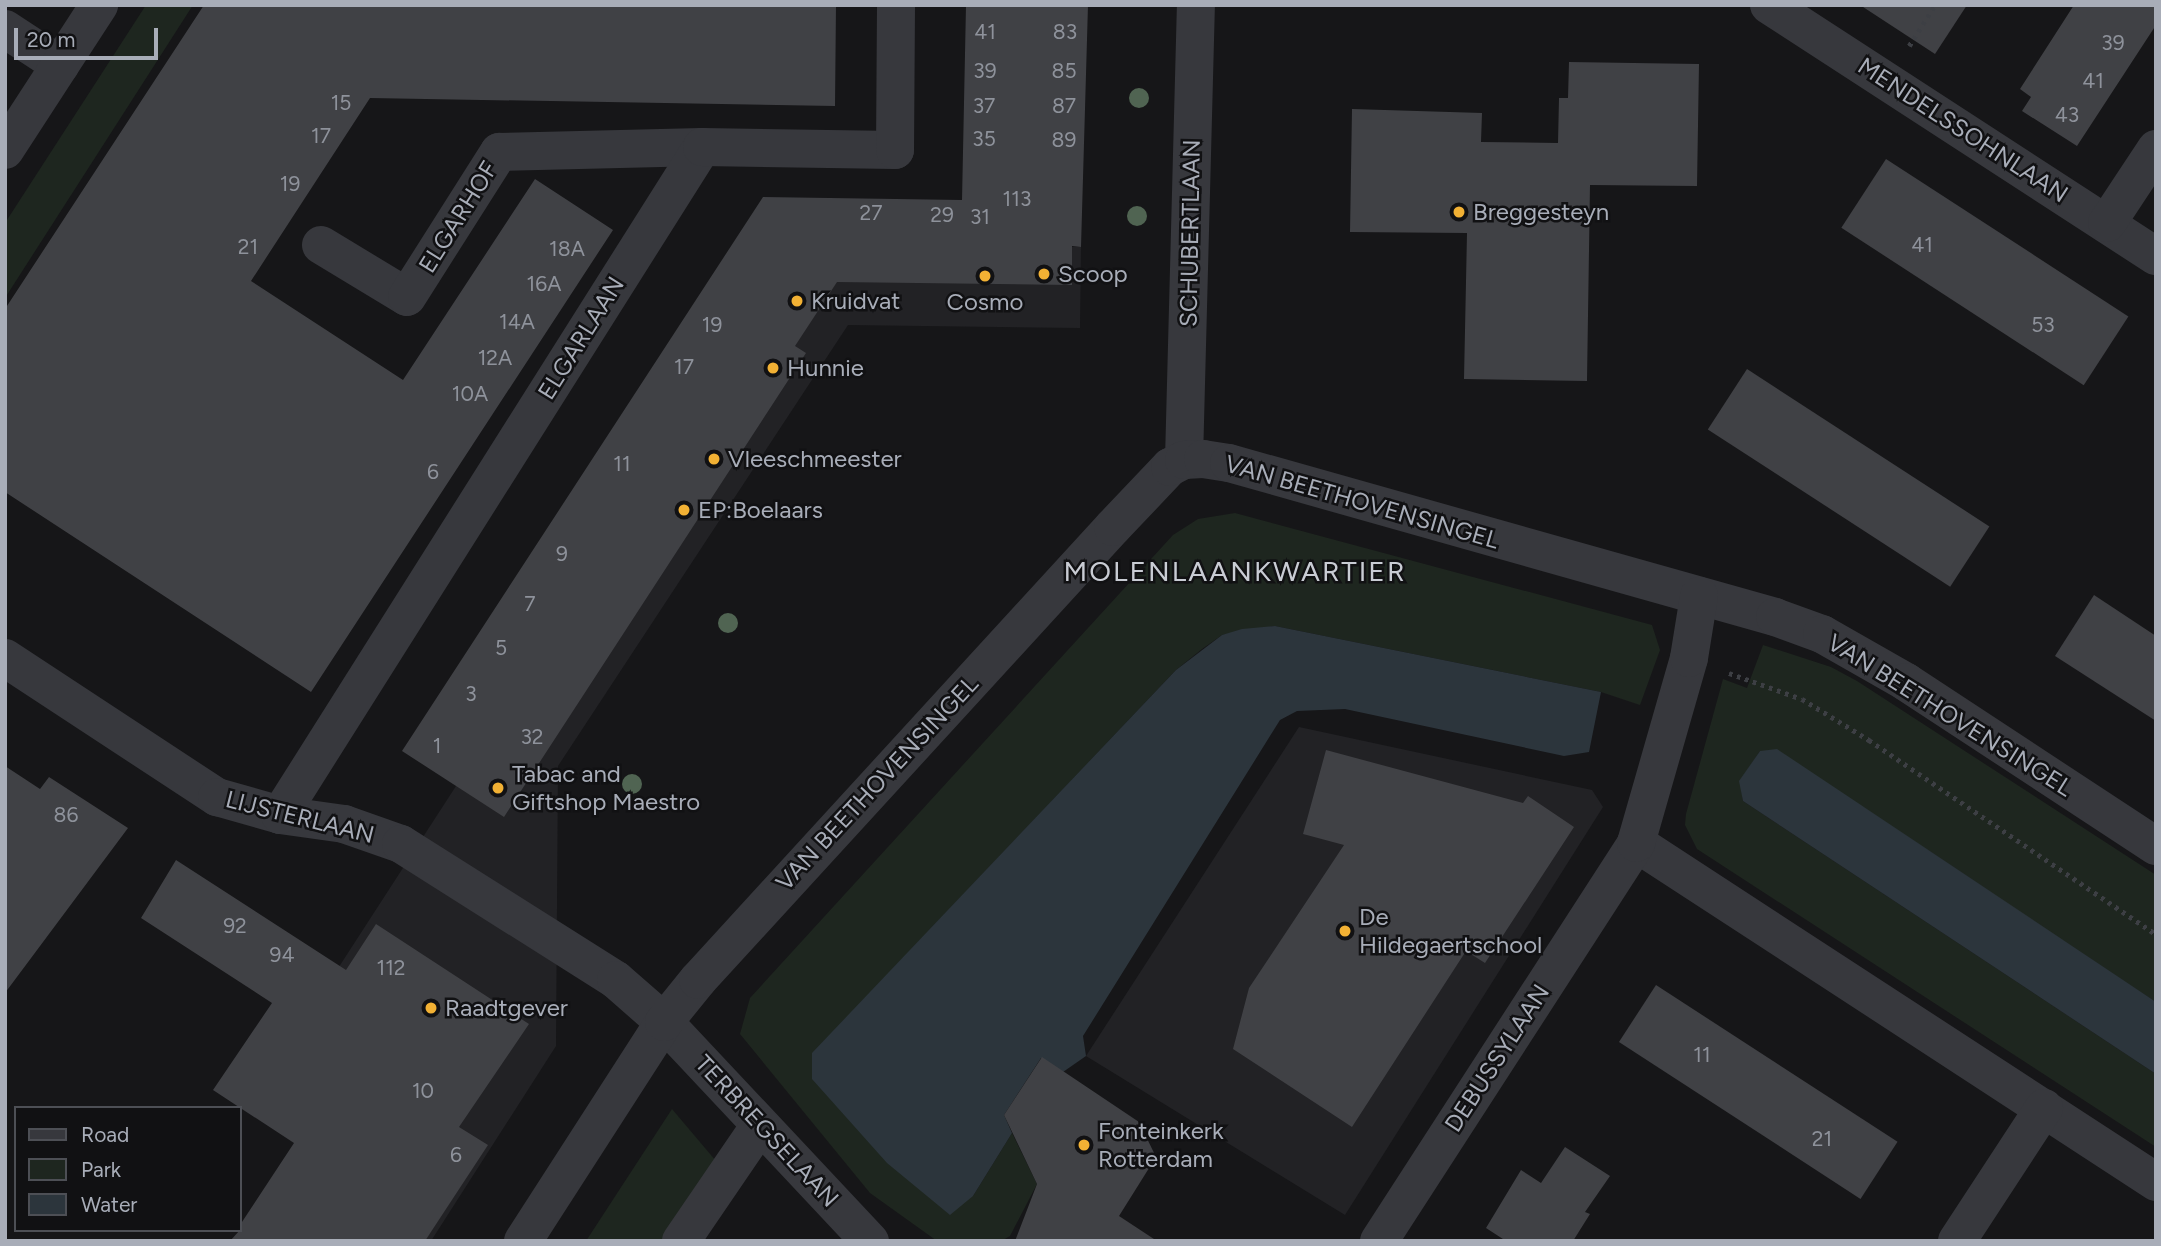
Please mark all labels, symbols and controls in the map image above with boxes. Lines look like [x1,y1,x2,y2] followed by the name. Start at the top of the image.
[18,14,161,58] scale bar
[974,19,996,45] house number: 41
[1053,19,1077,45] house number: 83
[27,27,75,52] text: 20 m
[2101,30,2125,56] house number: 39
[1853,51,2073,209] street label: MENDELSSOHNLAAN
[973,58,997,84] house number: 39
[1052,58,1076,84] house number: 85
[2082,68,2104,94] house number: 41
[331,90,351,116] house number: 15
[973,93,995,119] house number: 37
[1052,93,1076,119] house number: 87
[2055,102,2079,128] house number: 43
[311,123,331,149] house number: 17
[972,126,996,152] house number: 35
[1052,127,1076,153] house number: 89
[1174,139,1206,327] street label: SCHUBERTLAAN
[412,156,504,278] street label: ELGARHOF
[280,171,300,197] house number: 19
[1003,186,1031,212] house number: 113
[1473,198,1609,226] place label: Breggesteyn
[859,200,883,226] house number: 27
[930,202,954,228] house number: 29
[970,204,990,230] house number: 31
[1451,204,1467,220] marker: Breggesteyn
[1911,232,1933,258] house number: 41
[238,234,258,260] house number: 21
[549,236,585,262] house number: 18A
[1058,260,1128,288] place label: Scoop
[1036,266,1052,282] marker: Scoop
[977,268,993,284] marker: Cosmo
[527,271,561,297] house number: 16A
[532,271,630,405] street label: ELGARLAAN
[811,287,900,315] place label: Kruidvat
[947,288,1023,316] place label: Cosmo
[789,293,805,309] marker: Kruidvat
[499,309,535,335] house number: 14A
[702,312,722,338] house number: 19
[2031,312,2055,338] house number: 53
[478,345,512,371] house number: 12A
[674,354,694,380] house number: 17
[787,354,864,382] place label: Hunnie
[765,360,781,376] marker: Hunnie
[452,381,488,407] house number: 10A
[728,445,902,473] place label: Vleeschmeester
[1222,449,1502,555] street label: VAN BEETHOVENSINGEL
[613,451,631,477] house number: 11
[706,451,722,467] marker: Vleeschmeester
[427,459,439,485] house number: 6
[698,496,823,524] place label: EP:Boelaars
[676,502,692,518] marker: EP:Boelaars
[556,541,568,567] house number: 9
[1066,554,1404,588] district label: MOLENLAANKWARTIER
[524,591,536,617] house number: 7
[1822,628,2078,802] street label: VAN BEETHOVENSINGEL
[495,635,507,661] house number: 5
[770,670,984,896] street label: VAN BEETHOVENSINGEL
[465,681,477,707] house number: 3
[520,724,544,750] house number: 32
[433,733,441,759] house number: 1
[512,760,700,816] place label: Tabac and Giftshop Maestro
[490,780,506,796] marker: Tabac and Giftshop Maestro
[223,785,377,849] street label: LIJSTERLAAN
[54,802,78,828] house number: 86
[1359,903,1542,959] place label: De Hildegaertschool
[223,913,247,939] house number: 92
[1337,923,1353,939] marker: De Hildegaertschool
[270,942,294,968] house number: 94
[376,955,406,981] house number: 112
[1439,979,1555,1137] street label: DEBUSSYLAAN
[445,994,568,1022] place label: Raadtgever
[423,1000,439,1016] marker: Raadtgever
[1693,1042,1711,1068] house number: 11
[689,1049,845,1213] street label: TERBREGSELAAN
[412,1078,434,1104] house number: 10
[14,1106,242,1232] legend
[1098,1117,1224,1173] place label: Fonteinkerk Rotterdam
[81,1122,129,1147] text: Road
[1812,1126,1832,1152] house number: 21
[1076,1137,1092,1153] marker: Fonteinkerk Rotterdam
[450,1142,462,1168] house number: 6
[81,1157,121,1182] text: Park
[81,1192,137,1217] text: Water

